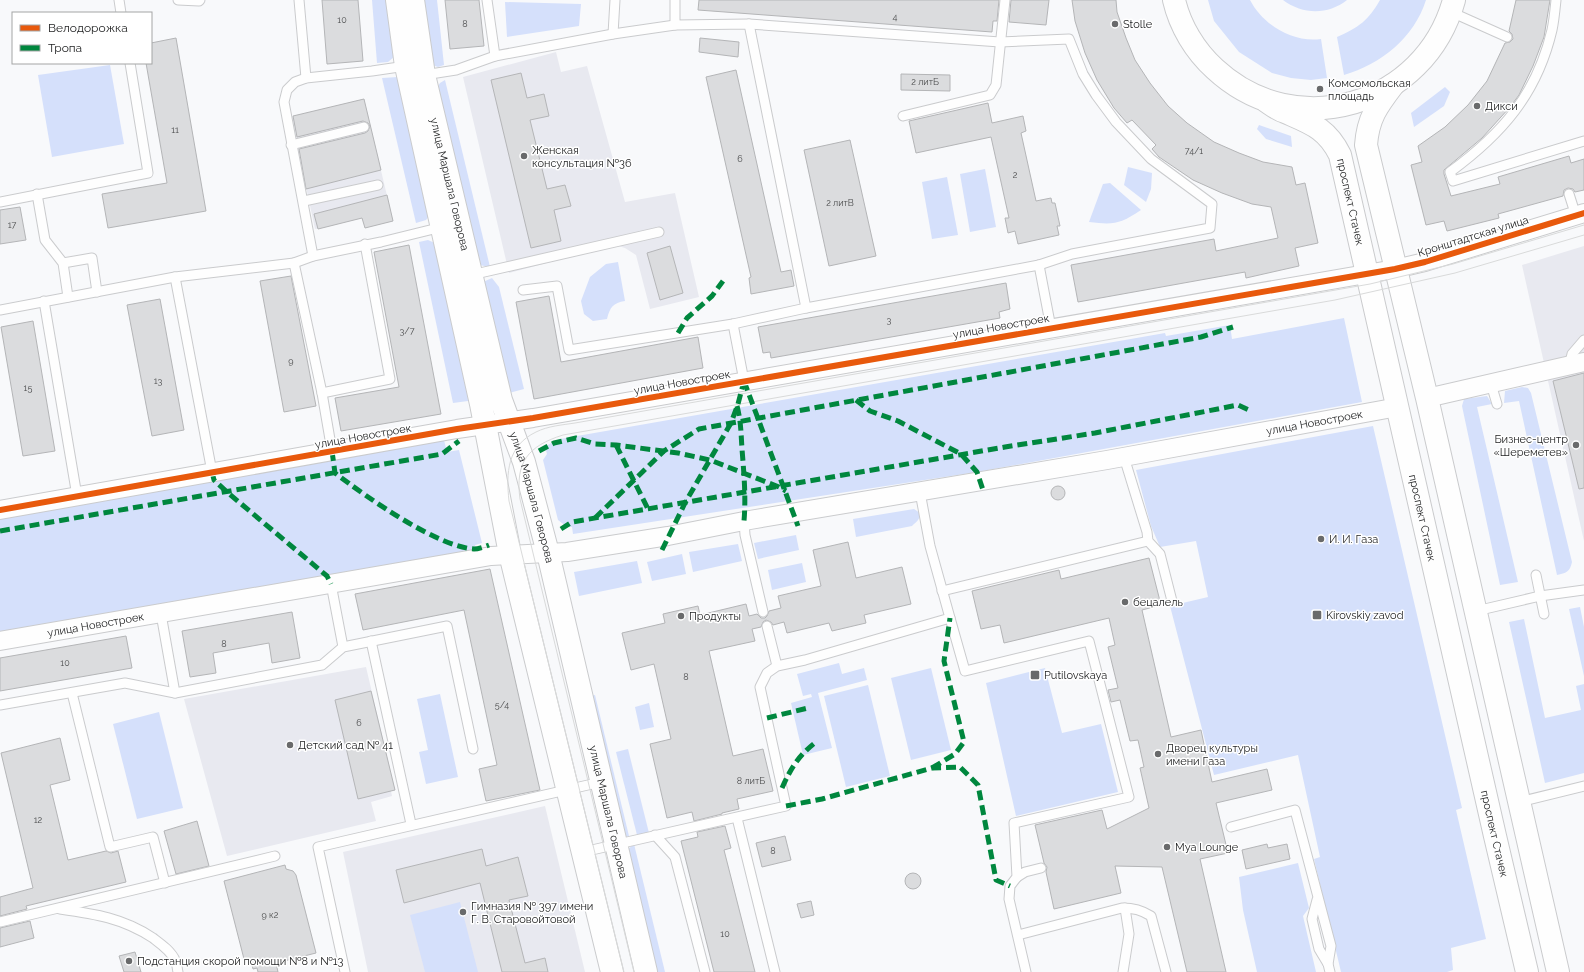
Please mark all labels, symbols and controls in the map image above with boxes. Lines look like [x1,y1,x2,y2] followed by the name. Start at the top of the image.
[12,12,152,64] legend
[893,12,898,22] house number: 4
[337,15,347,25] house number: 10
[1123,18,1153,31] place label: Stolle
[462,19,468,29] house number: 8
[1110,19,1120,29] marker: Stolle
[48,21,128,35] text: Велодорожка
[48,41,82,55] text: Тропа
[911,77,939,87] house number: 2 литБ
[1328,77,1411,103] place label: Комсомольская площадь
[1315,84,1325,94] marker: Комсомольская площадь
[1485,100,1518,113] place label: Дикси
[1472,101,1482,111] marker: Дикси
[427,117,471,252] street label: улица Маршала Говорова
[171,125,179,135] house number: 11
[532,144,632,170] place label: Женская консультация №36
[1185,146,1203,156] house number: 74/1
[519,151,529,161] marker: Женская консультация №36
[737,154,743,164] house number: 6
[1334,157,1366,247] street label: проспект Стачек
[1013,170,1018,180] house number: 2
[826,198,854,208] house number: 2 литВ
[1416,213,1530,260] street label: Кронштадтская улица
[8,220,16,230] house number: 17
[952,312,1051,341] street label: улица Новостроек
[887,315,892,325] house number: 3
[399,326,415,336] house number: 3/7
[288,356,294,366] house number: 9
[633,368,732,397] street label: улица Новостроек
[154,376,163,386] house number: 13
[24,383,32,393] house number: 15
[1265,408,1364,438] street label: улица Новостроек
[314,422,413,451] street label: улица Новостроек
[506,430,556,564] street label: улица Маршала Говорова
[1493,433,1568,459] place label: Бизнес-центр «Шереметев»
[1571,440,1581,450] marker: Бизнес-центр «Шереметев»
[1406,473,1438,563] street label: проспект Стачек
[1329,533,1378,546] place label: И. И. Газа
[1316,534,1326,544] marker: И. И. Газа
[1133,596,1183,609] place label: бецалель
[1120,597,1130,607] marker: бецалель
[1311,609,1323,621] marker: Kirovskiy zavod
[1326,609,1404,622] place label: Kirovskiy zavod
[46,610,145,640] street label: улица Новостроек
[689,610,741,623] place label: Продукты
[676,611,686,621] marker: Продукты
[221,639,227,649] house number: 8
[60,658,70,668] house number: 10
[1029,669,1041,681] marker: Putilovskaya
[1044,669,1107,682] place label: Putilovskaya
[683,672,689,682] house number: 8
[495,700,509,710] house number: 5/4
[356,718,362,728] house number: 6
[298,739,393,752] place label: Детский сад № 41
[285,740,295,750] marker: Детский сад № 41
[1166,742,1258,768] place label: Дворец культуры имени Газа
[586,744,630,880] street label: улица Маршала Говорова
[1153,749,1163,759] marker: Дворец культуры имени Газа
[737,776,765,786] house number: 8 литБ
[1478,789,1511,879] street label: проспект Стачек
[34,815,43,825] house number: 12
[1175,841,1239,854] place label: Mya Lounge
[1162,842,1172,852] marker: Mya Lounge
[770,846,776,856] house number: 8
[471,900,593,926] place label: Гимназия № 397 имени Г. В. Старовойтовой
[458,907,468,917] marker: Гимназия № 397 имени Г. В. Старовойтовой
[262,910,279,920] house number: 9 к2
[720,929,730,939] house number: 10
[137,955,343,968] place label: Подстанция скорой помощи №8 и №13
[124,956,134,966] marker: Подстанция скорой помощи №8 и №13

